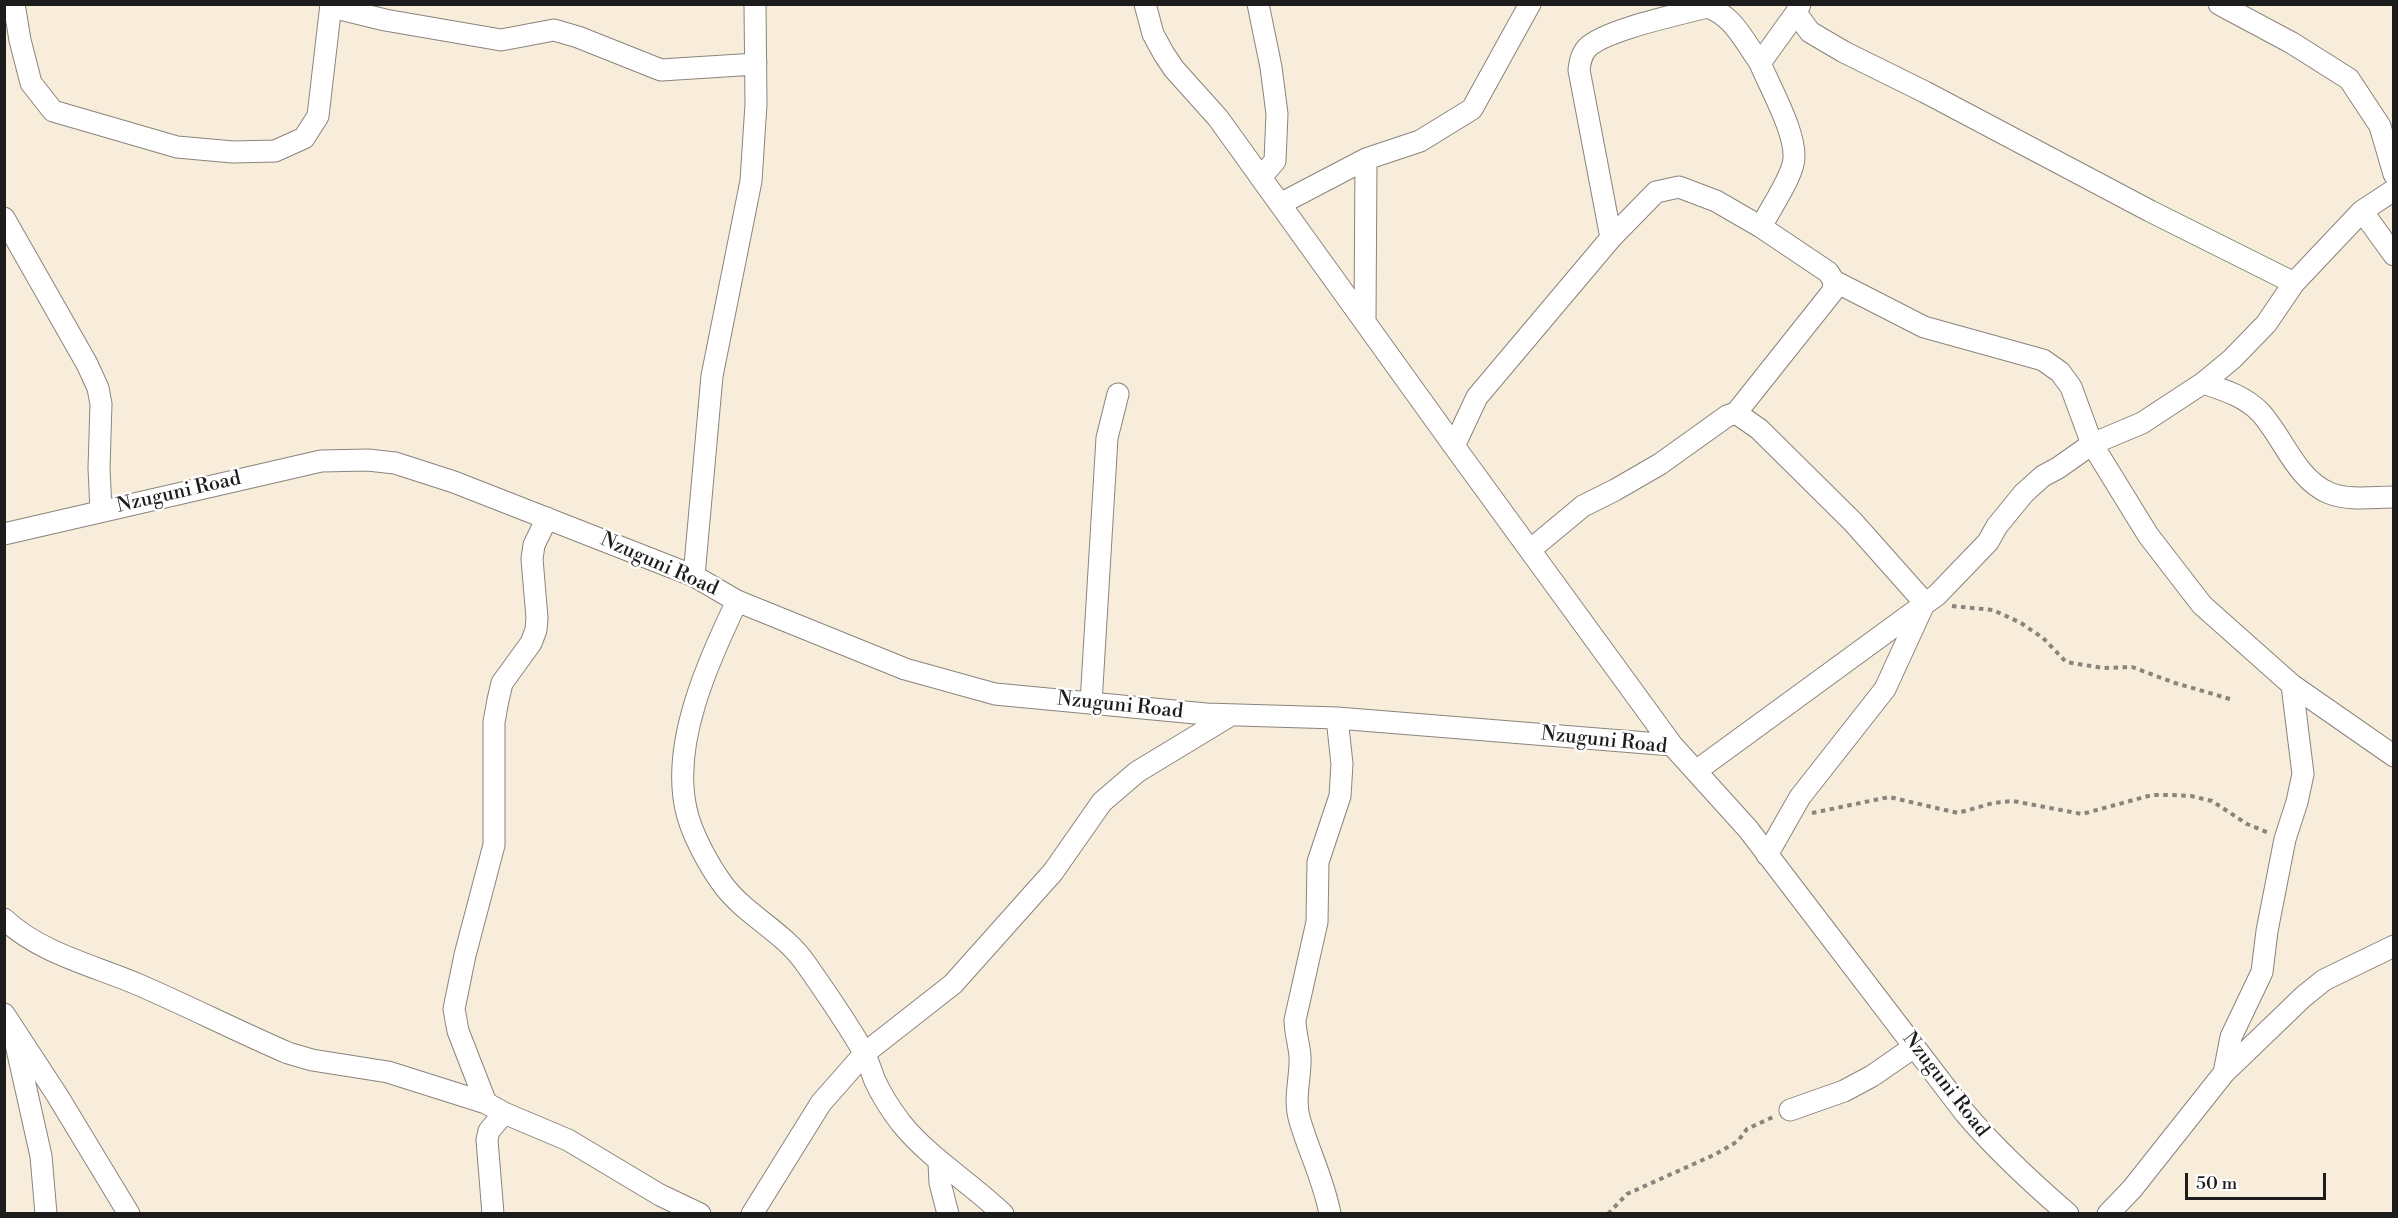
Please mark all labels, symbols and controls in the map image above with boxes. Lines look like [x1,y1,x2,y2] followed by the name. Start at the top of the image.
[115,467,243,519] street label: Nzuguni Road
[596,528,722,602] street label: Nzuguni Road
[1056,687,1184,725] street label: Nzuguni Road
[1540,722,1668,760] street label: Nzuguni Road
[1897,1028,1993,1142] street label: Nzuguni Road
[2188,1161,2329,1199] scale bar
[2196,1172,2237,1195] text: 50 m

